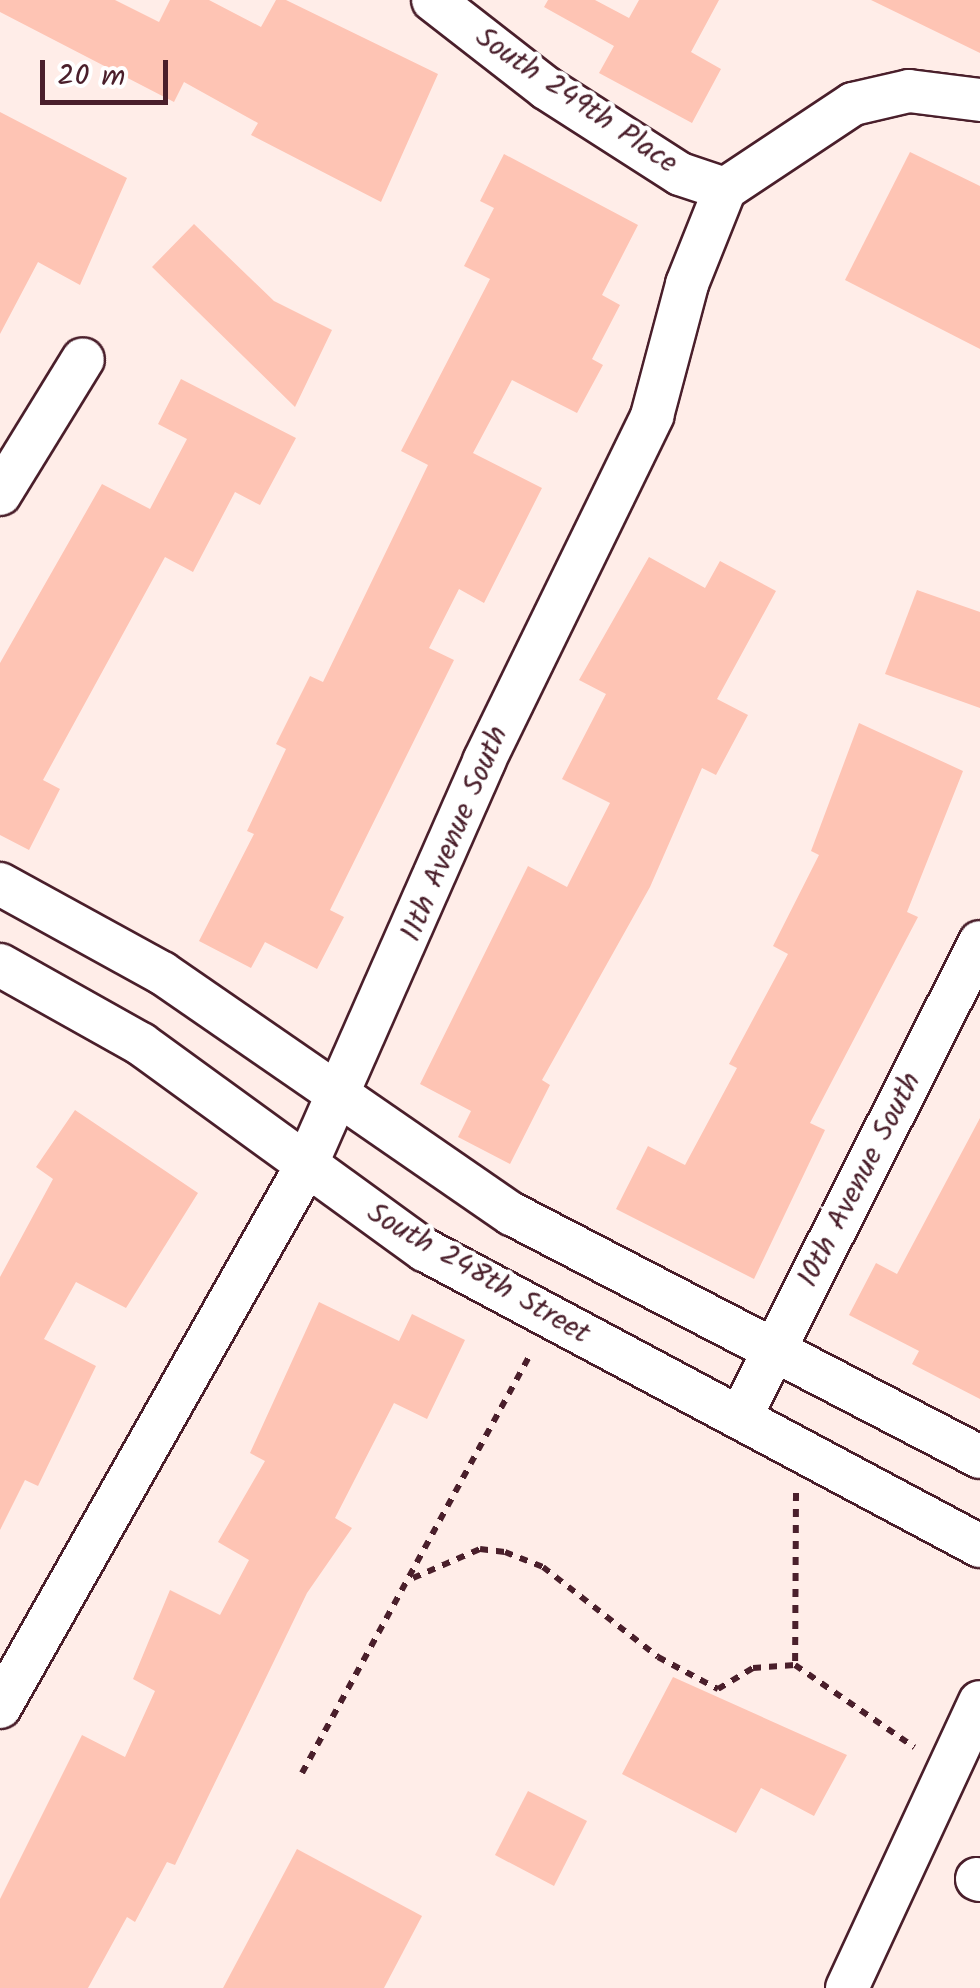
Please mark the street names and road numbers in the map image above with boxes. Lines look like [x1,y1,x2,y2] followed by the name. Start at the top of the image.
[468,20,684,182] street label: South 249th Place
[393,721,517,947] street label: 11th Avenue South
[790,1067,930,1293] street label: 10th Avenue South
[360,1196,596,1352] street label: South 248th Street

